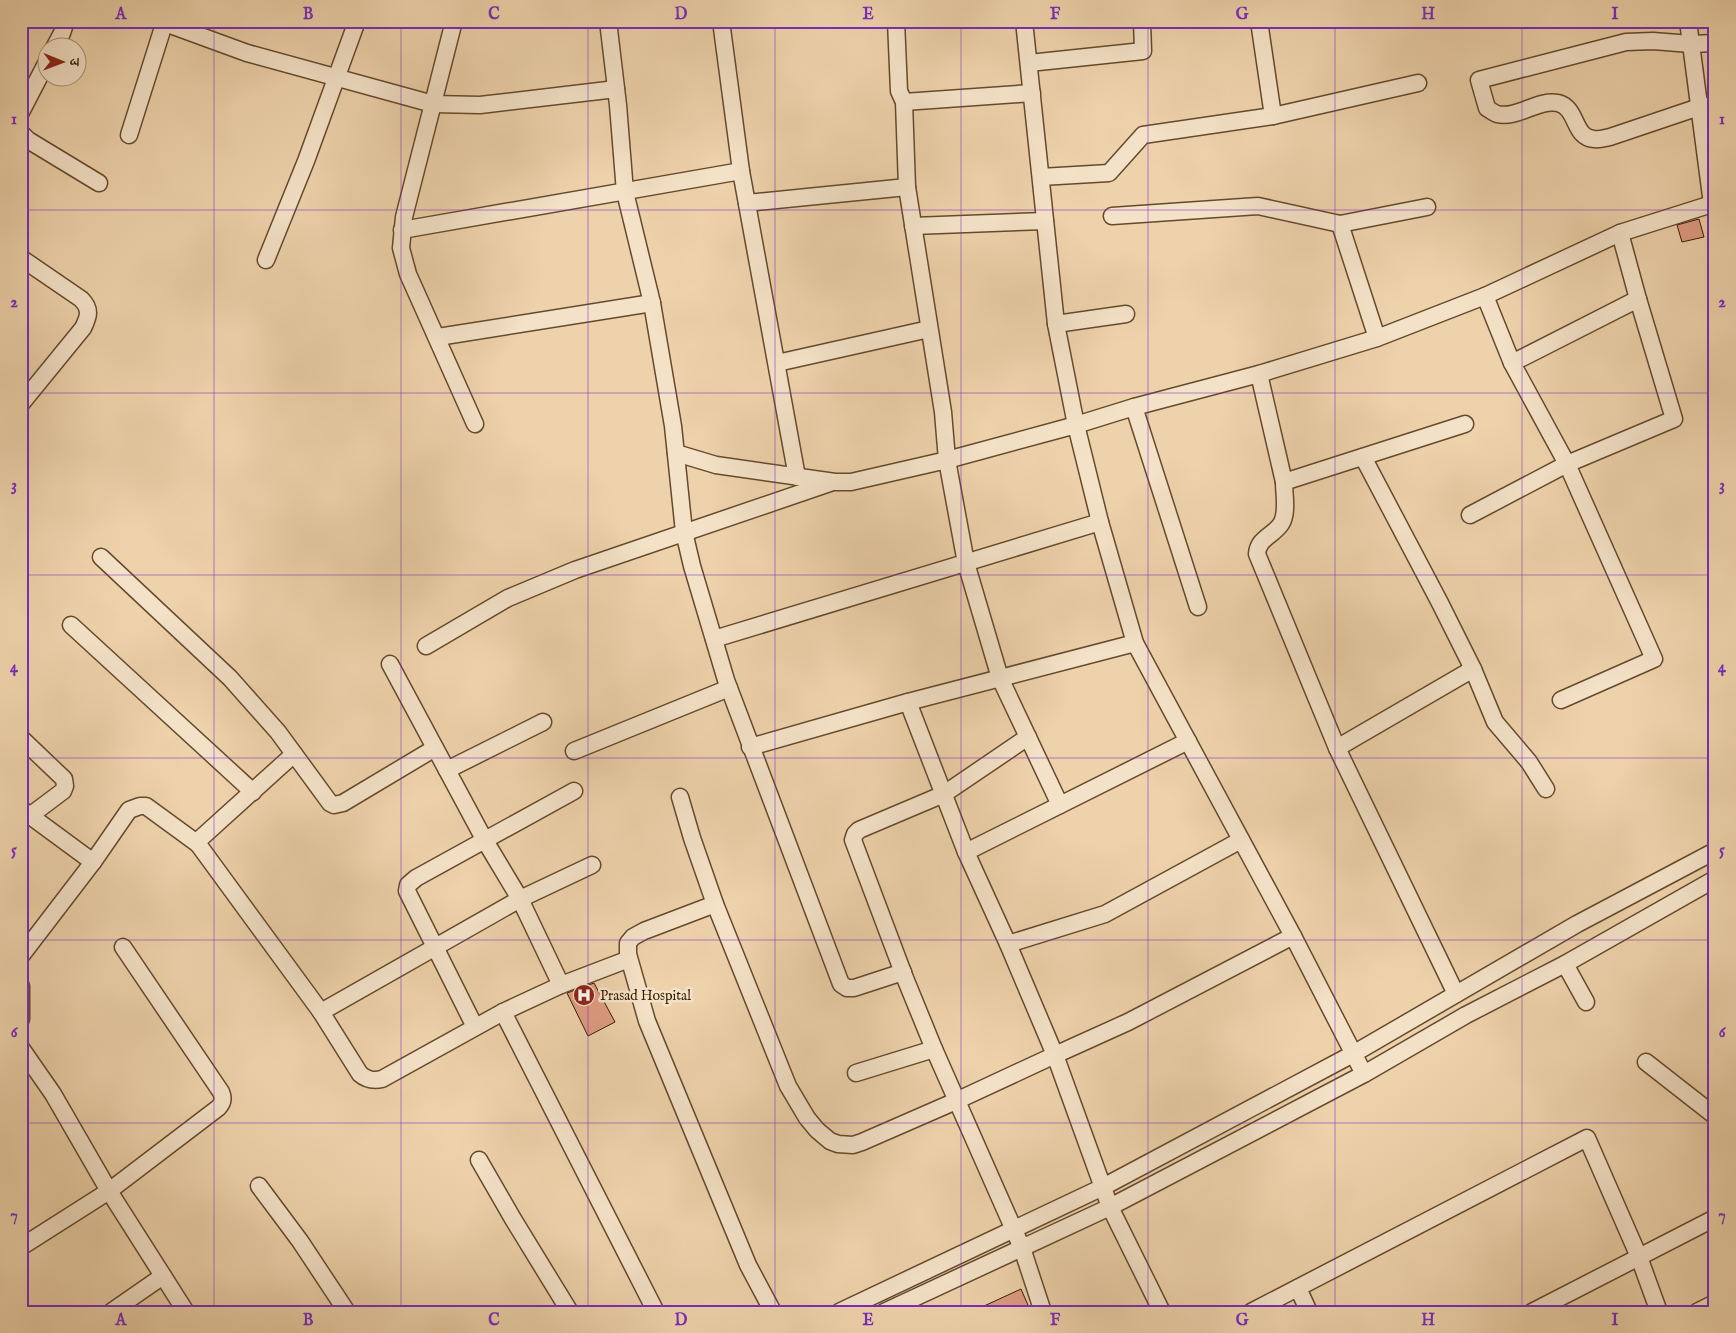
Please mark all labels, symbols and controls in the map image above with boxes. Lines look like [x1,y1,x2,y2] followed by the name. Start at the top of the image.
[115,5,128,25] text: A
[303,5,314,25] text: B
[488,5,500,25] text: C
[675,5,688,25] text: D
[862,5,874,25] text: E
[1050,5,1061,25] text: F
[1236,5,1249,25] text: G
[1421,5,1435,25] text: H
[1612,5,1619,25] text: I
[38,38,88,88] north arrow
[65,57,83,67] text: उ
[11,110,17,130] text: 1
[1719,110,1725,130] text: 1
[10,293,18,313] text: 2
[1718,293,1726,313] text: 2
[11,476,17,496] text: 3
[1719,476,1725,496] text: 3
[10,658,19,678] text: 4
[1718,658,1727,678] text: 4
[11,841,17,861] text: 5
[1719,841,1725,861] text: 5
[572,983,596,1007] hospital icon: Prasad Hospital
[600,987,691,1005] place label: Prasad Hospital
[11,1023,19,1043] text: 6
[1719,1023,1727,1043] text: 6
[10,1206,18,1226] text: 7
[1718,1206,1726,1226] text: 7
[115,1311,128,1331] text: A
[303,1311,314,1331] text: B
[488,1311,500,1331] text: C
[675,1311,688,1331] text: D
[862,1311,874,1331] text: E
[1050,1311,1061,1331] text: F
[1236,1311,1249,1331] text: G
[1421,1311,1435,1331] text: H
[1612,1311,1619,1331] text: I

